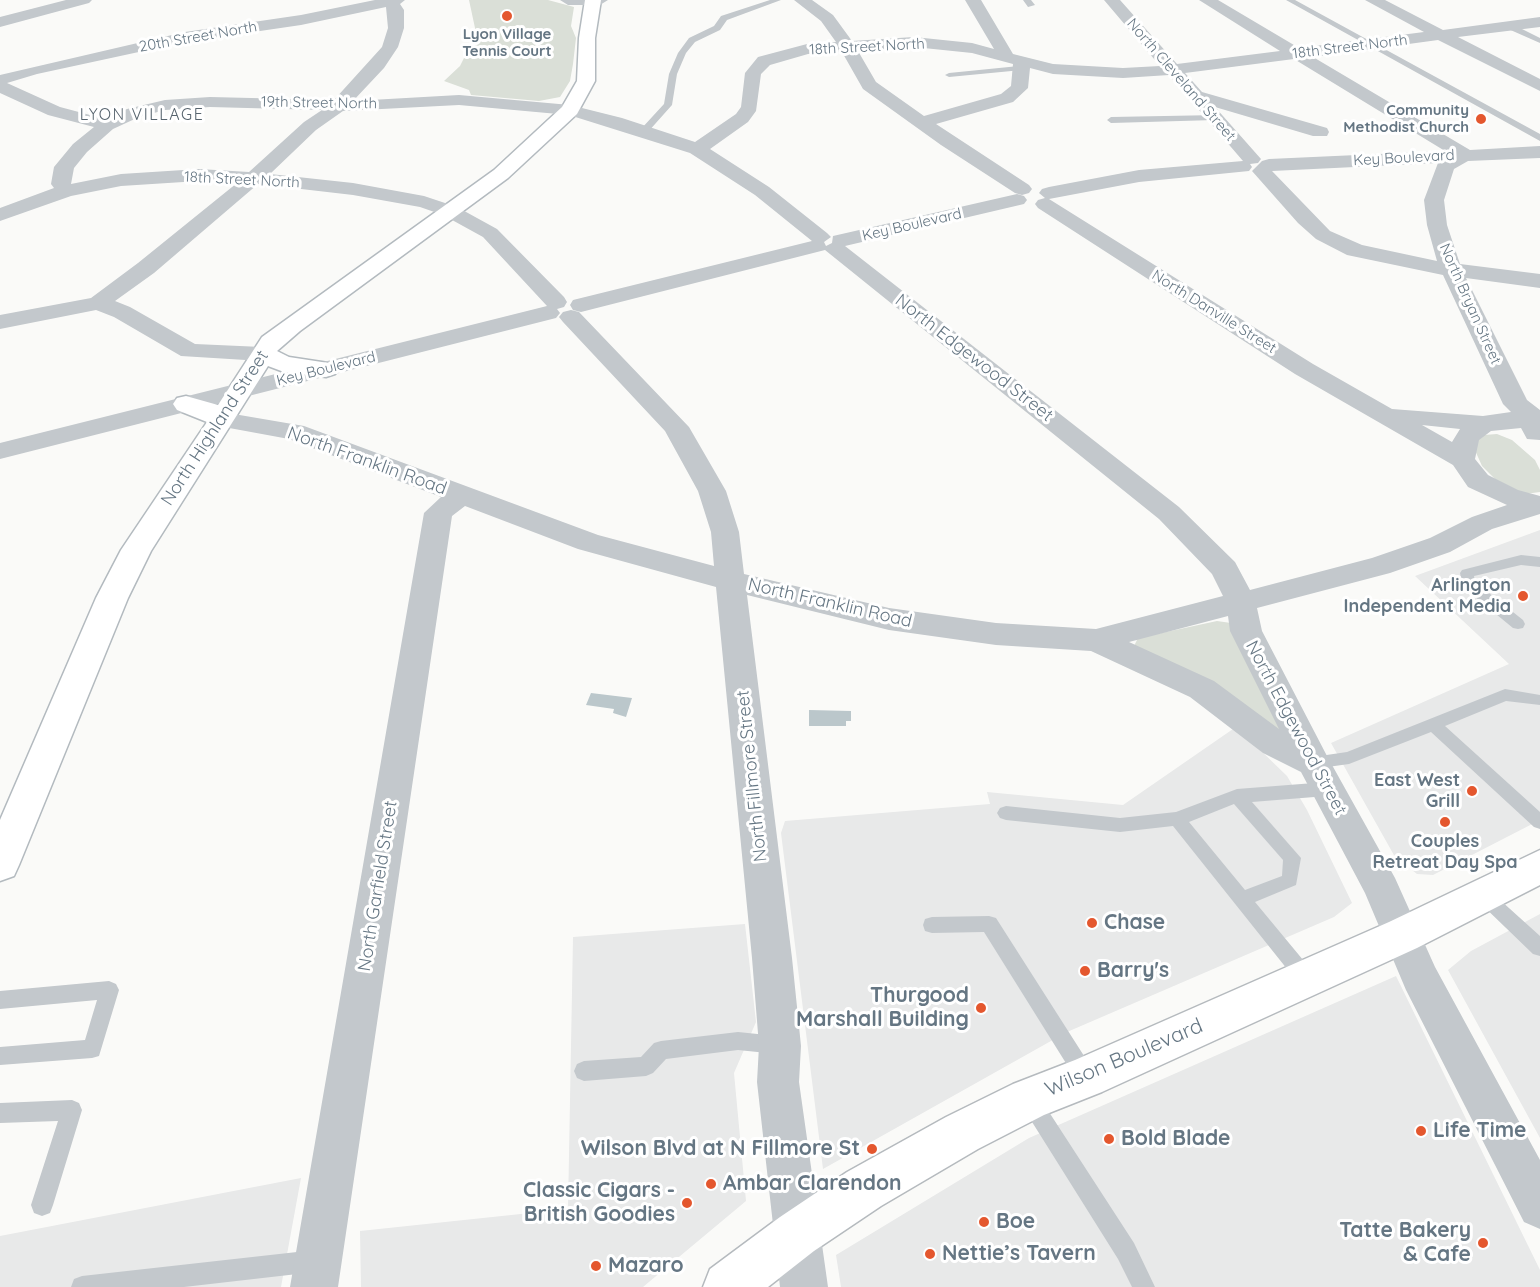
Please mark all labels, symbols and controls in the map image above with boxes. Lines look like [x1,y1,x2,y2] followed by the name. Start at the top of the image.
[500,9,514,23] marker: Lyon Village Tennis Court
[1123,15,1239,145] street label: North Cleveland Street
[138,18,258,56] street label: 20th Street North
[462,25,552,60] place label: Lyon Village Tennis Court
[1291,31,1409,63] street label: 18th Street North
[809,35,925,59] street label: 18th Street North
[261,93,377,113] street label: 19th Street North
[1343,101,1469,136] place label: Community Methodist Church
[80,105,204,125] district label: LYON VILLAGE
[1474,112,1488,126] marker: Community Methodist Church
[1353,146,1455,170] street label: Key Boulevard
[184,168,300,192] street label: 18th Street North
[861,205,963,245] street label: Key Boulevard
[1435,241,1505,367] street label: North Bryan Street
[1148,266,1280,358] street label: North Danville Street
[891,290,1057,426] street label: North Edgewood Street
[157,346,273,510] street label: North Highland Street
[275,348,377,390] street label: Key Boulevard
[285,422,449,500] street label: North Franklin Road
[746,574,914,632] street label: North Franklin Road
[1343,575,1511,618] place label: Arlington Independent Media
[1516,589,1530,603] marker: Arlington Independent Media
[1241,637,1351,819] street label: North Edgewood Street
[732,689,772,863] street label: North Fillmore Street
[1374,770,1460,812] place label: East West Grill
[1465,784,1479,798] marker: East West Grill
[354,799,402,973] street label: North Garfield Street
[1438,815,1452,829] marker: Couples Retreat Day Spa
[1372,831,1518,874] place label: Couples Retreat Day Spa
[1104,910,1165,936] place label: Chase
[1085,916,1099,930] marker: Chase
[1097,958,1169,984] place label: Barry's
[1078,964,1092,978] marker: Barry's
[796,983,969,1033] place label: Thurgood Marshall Building
[974,1001,988,1015] marker: Thurgood Marshall Building
[1041,1013,1207,1103] street label: Wilson Boulevard
[1433,1118,1526,1144] place label: Life Time
[1414,1124,1428,1138] marker: Life Time
[1121,1126,1230,1152] place label: Bold Blade
[1102,1132,1116,1146] marker: Bold Blade
[581,1136,860,1162] place label: Wilson Blvd at N Fillmore St
[865,1142,879,1156] marker: Wilson Blvd at N Fillmore St
[723,1171,902,1197] place label: Ambar Clarendon
[704,1177,718,1191] marker: Ambar Clarendon
[523,1178,675,1228] place label: Classic Cigars - British Goodies
[680,1196,694,1210] marker: Classic Cigars - British Goodies
[996,1209,1035,1235] place label: Boe
[977,1215,991,1229] marker: Boe
[1339,1218,1471,1268] place label: Tatte Bakery & Cafe
[1476,1236,1490,1250] marker: Tatte Bakery & Cafe
[942,1241,1096,1267] place label: Nettie’s Tavern
[923,1247,937,1261] marker: Nettie’s Tavern
[608,1253,683,1279] place label: Mazaro
[589,1259,603,1273] marker: Mazaro

